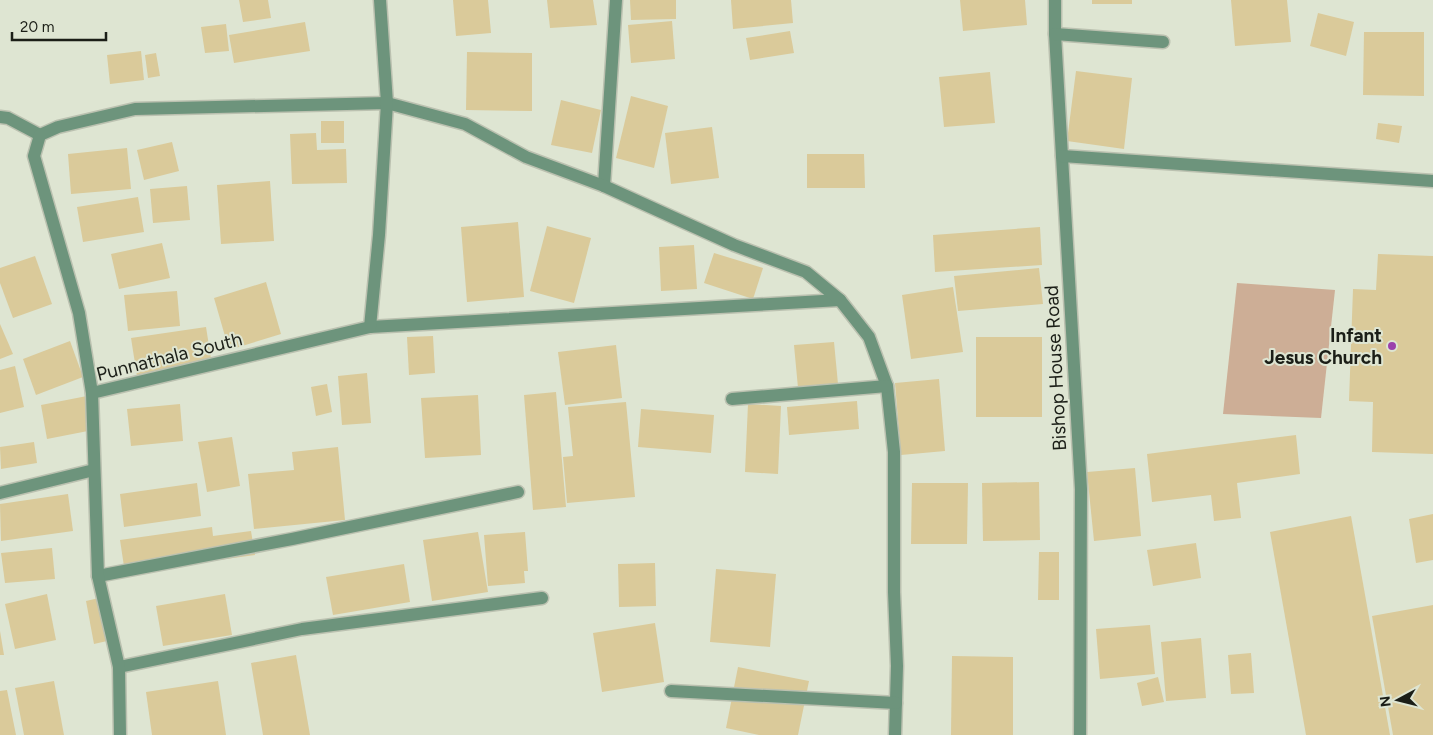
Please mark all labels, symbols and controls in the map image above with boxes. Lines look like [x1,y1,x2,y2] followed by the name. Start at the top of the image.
[12,10,106,42] scale bar
[20,18,54,36] text: 20 m
[1040,285,1071,451] street label: Bishop House Road
[1264,324,1382,369] place label: Infant Jesus Church
[94,327,244,386] street label: Punnathala South
[1386,340,1398,352] marker: Infant Jesus Church
[1373,675,1423,725] north arrow
[1376,695,1395,708] text: N

